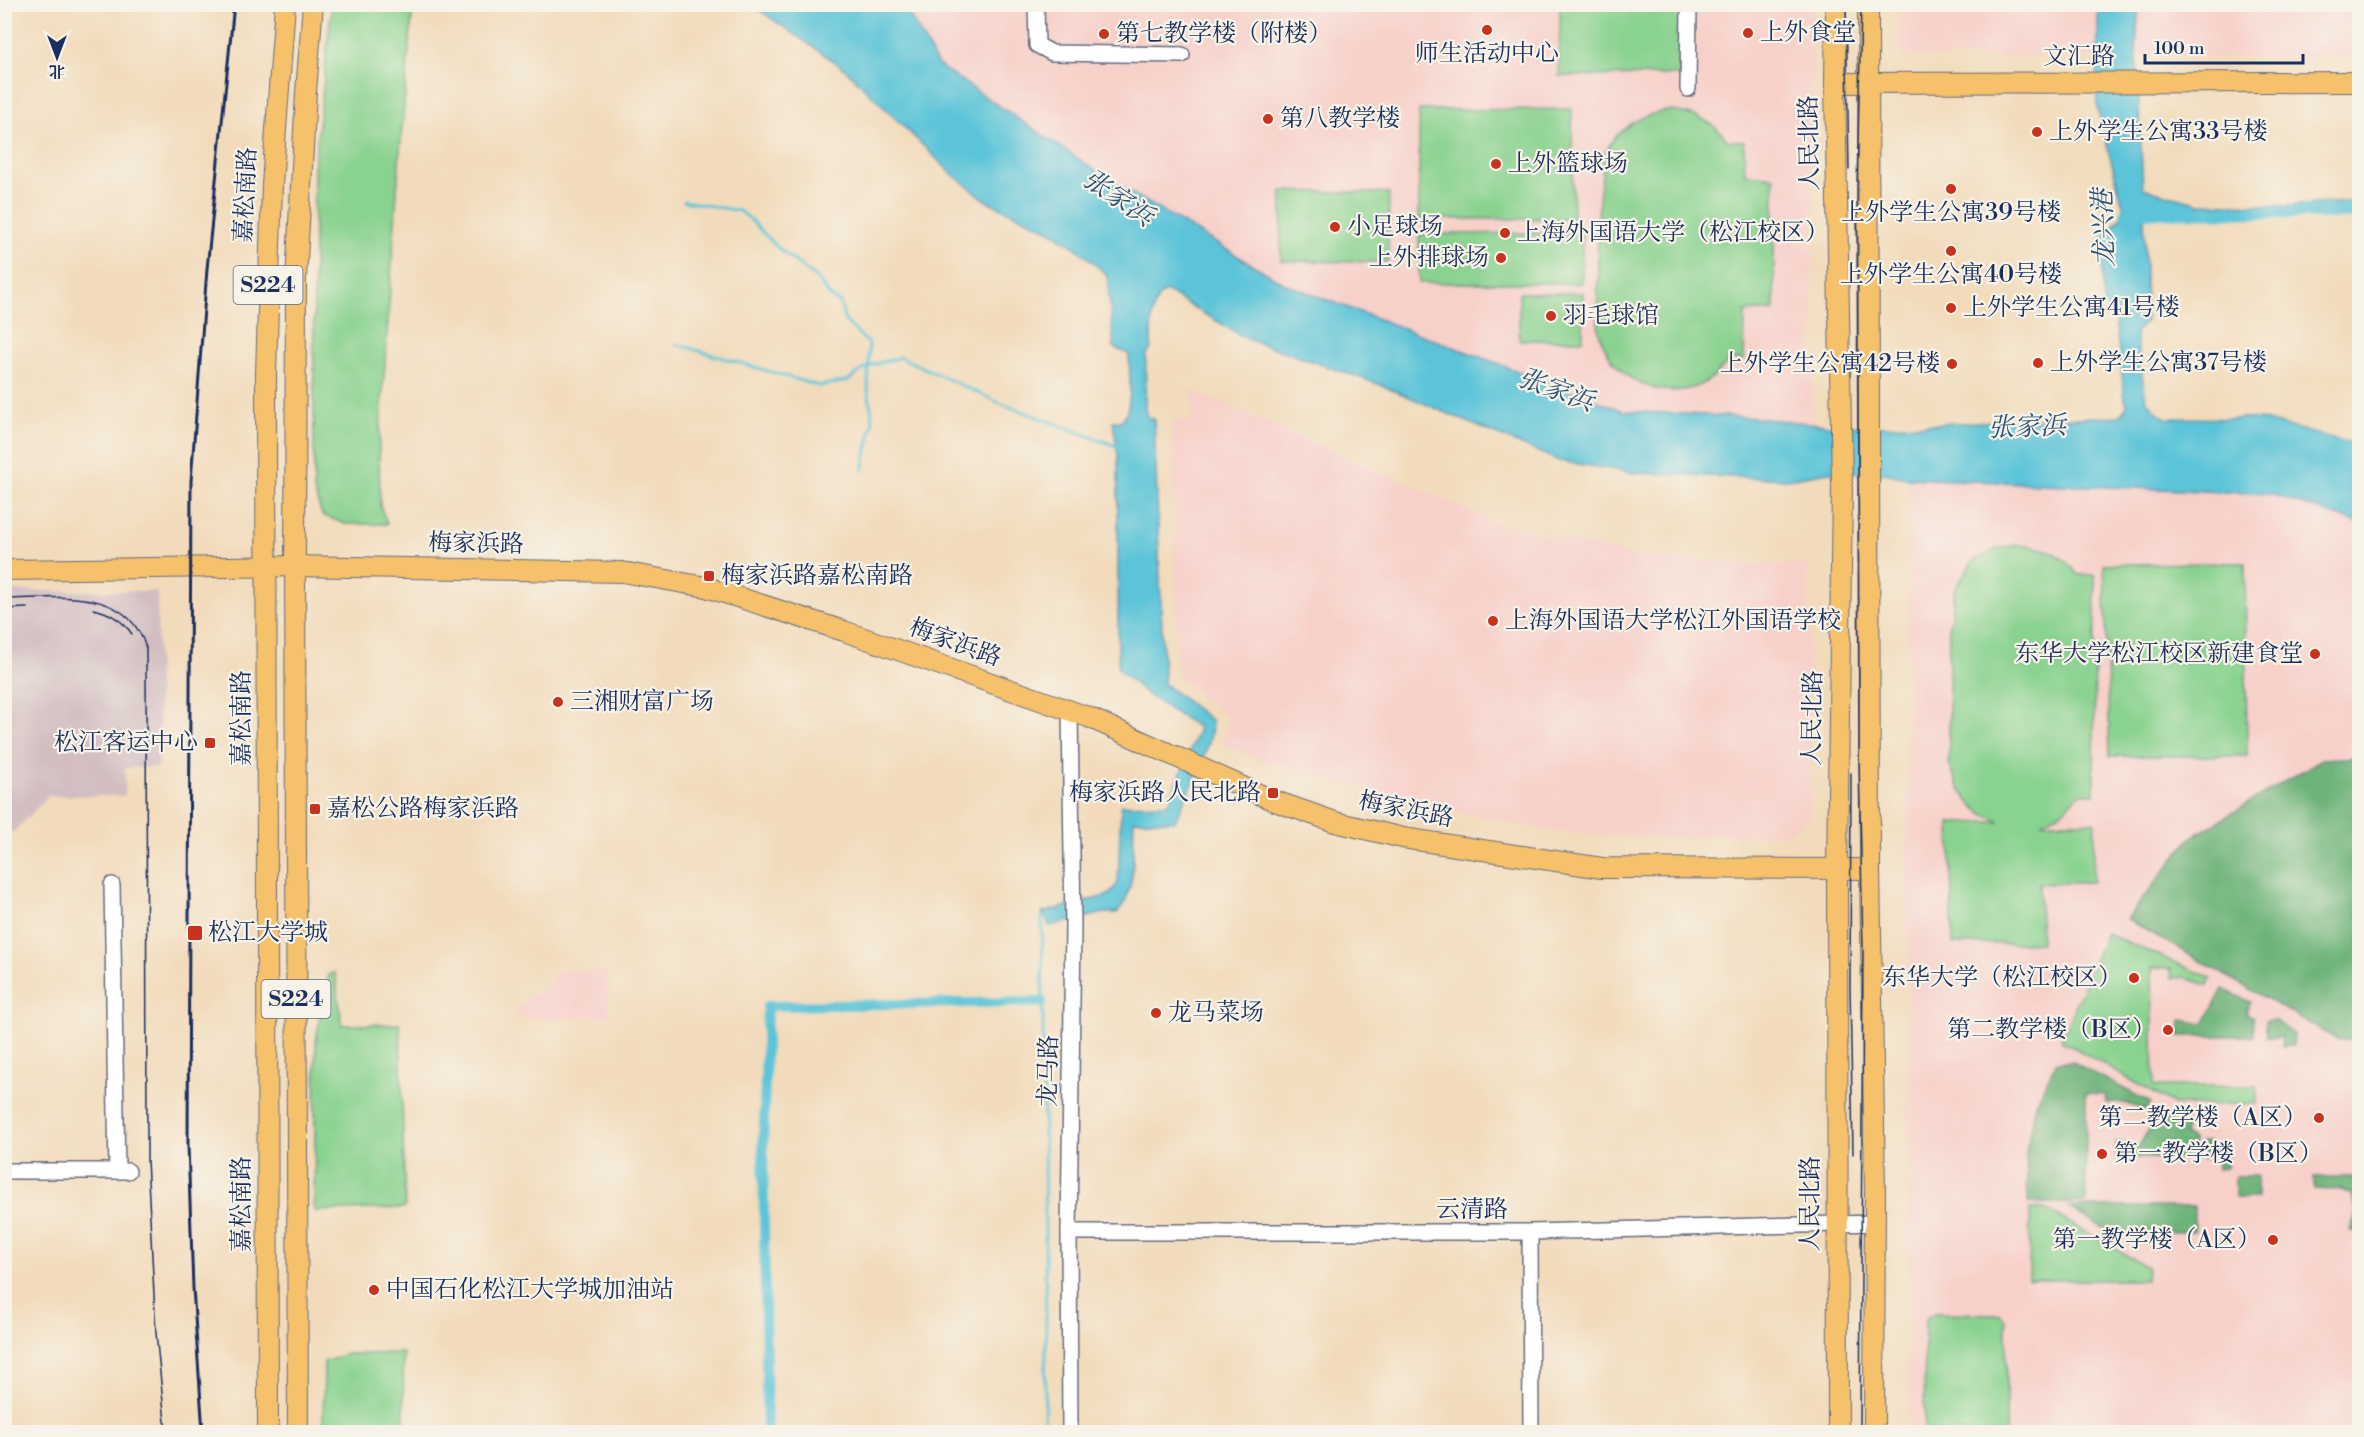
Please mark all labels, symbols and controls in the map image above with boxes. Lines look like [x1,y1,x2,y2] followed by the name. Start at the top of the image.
[1760,18,1856,48] place label: 上外食堂
[1116,19,1332,49] place label: 第七教学楼（附楼）
[1480,23,1494,37] marker: 师生活动中心
[1741,26,1755,40] marker: 上外食堂
[27,27,87,87] north arrow
[1097,27,1111,41] marker: 第七教学楼（附楼）
[2145,27,2302,65] scale bar
[2154,37,2205,60] text: 100 m
[1415,39,1559,69] place label: 师生活动中心
[2043,42,2115,72] street label: 文汇路
[49,61,65,81] text: 北
[1794,95,1826,191] street label: 人民北路
[1280,104,1400,134] place label: 第八教学楼
[1261,112,1275,126] marker: 第八教学楼
[2049,117,2268,147] place label: 上外学生公寓33号楼
[2030,125,2044,139] marker: 上外学生公寓33号楼
[229,146,263,244] street label: 嘉松南路
[1508,149,1628,179] place label: 上外篮球场
[1489,157,1503,171] marker: 上外篮球场
[1077,163,1161,234] water label: 张家浜
[1944,182,1958,196] marker: 上外学生公寓39号楼
[2087,185,2121,268] water label: 龙兴港
[1841,198,2061,228] place label: 上外学生公寓39号楼
[1347,212,1443,242] place label: 小足球场
[1517,218,1829,248] place label: 上海外国语大学（松江校区）
[1328,220,1342,234] marker: 小足球场
[1498,226,1512,240] marker: 上海外国语大学（松江校区）
[1369,243,1489,273] place label: 上外排球场
[1944,244,1958,258] marker: 上外学生公寓40号楼
[1494,251,1508,265] marker: 上外排球场
[1840,260,2062,290] place label: 上外学生公寓40号楼
[234,266,302,304] road number: S224
[1963,293,2180,323] place label: 上外学生公寓41号楼
[1563,301,1659,331] place label: 羽毛球馆
[1944,301,1958,315] marker: 上外学生公寓41号楼
[1544,309,1558,323] marker: 羽毛球馆
[2050,348,2267,378] place label: 上外学生公寓37号楼
[1720,349,1940,379] place label: 上外学生公寓42号楼
[2031,356,2045,370] marker: 上外学生公寓37号楼
[1945,357,1959,371] marker: 上外学生公寓42号楼
[1514,362,1600,419] water label: 张家浜
[1987,410,2069,444] water label: 张家浜
[428,528,524,560] street label: 梅家浜路
[721,561,913,591] place label: 梅家浜路嘉松南路
[702,569,716,583] marker: 梅家浜路嘉松南路
[1505,606,1841,636] place label: 上海外国语大学松江外国语学校
[905,612,1005,674] street label: 梅家浜路
[1486,614,1500,628] marker: 上海外国语大学松江外国语学校
[2015,639,2303,669] place label: 东华大学松江校区新建食堂
[2308,647,2322,661] marker: 东华大学松江校区新建食堂
[227,670,257,766] street label: 嘉松南路
[1797,670,1829,766] street label: 人民北路
[570,687,714,717] place label: 三湘财富广场
[551,695,565,709] marker: 三湘财富广场
[54,728,198,758] place label: 松江客运中心
[203,736,217,750] marker: 松江客运中心
[1069,778,1261,808] place label: 梅家浜路人民北路
[1266,786,1280,800] marker: 梅家浜路人民北路
[1356,786,1456,834] street label: 梅家浜路
[327,794,519,824] place label: 嘉松公路梅家浜路
[308,802,322,816] marker: 嘉松公路梅家浜路
[208,918,328,948] place label: 松江大学城
[186,924,204,942] marker: 松江大学城
[1882,963,2122,993] place label: 东华大学（松江校区）
[2127,971,2141,985] marker: 东华大学（松江校区）
[262,980,330,1018] road number: S224
[1168,998,1264,1028] place label: 龙马菜场
[1149,1006,1163,1020] marker: 龙马菜场
[1947,1015,2156,1045] place label: 第二教学楼（B区）
[2161,1023,2175,1037] marker: 第二教学楼（B区）
[1033,1035,1065,1107] street label: 龙马路
[2099,1103,2307,1133] place label: 第二教学楼（A区）
[2312,1111,2326,1125] marker: 第二教学楼（A区）
[2114,1139,2323,1169] place label: 第一教学楼（B区）
[2095,1147,2109,1161] marker: 第一教学楼（B区）
[227,1156,257,1252] street label: 嘉松南路
[1796,1156,1826,1252] street label: 人民北路
[1436,1195,1508,1225] street label: 云清路
[2053,1225,2261,1255] place label: 第一教学楼（A区）
[2266,1233,2280,1247] marker: 第一教学楼（A区）
[386,1275,674,1305] place label: 中国石化松江大学城加油站
[367,1283,381,1297] marker: 中国石化松江大学城加油站

